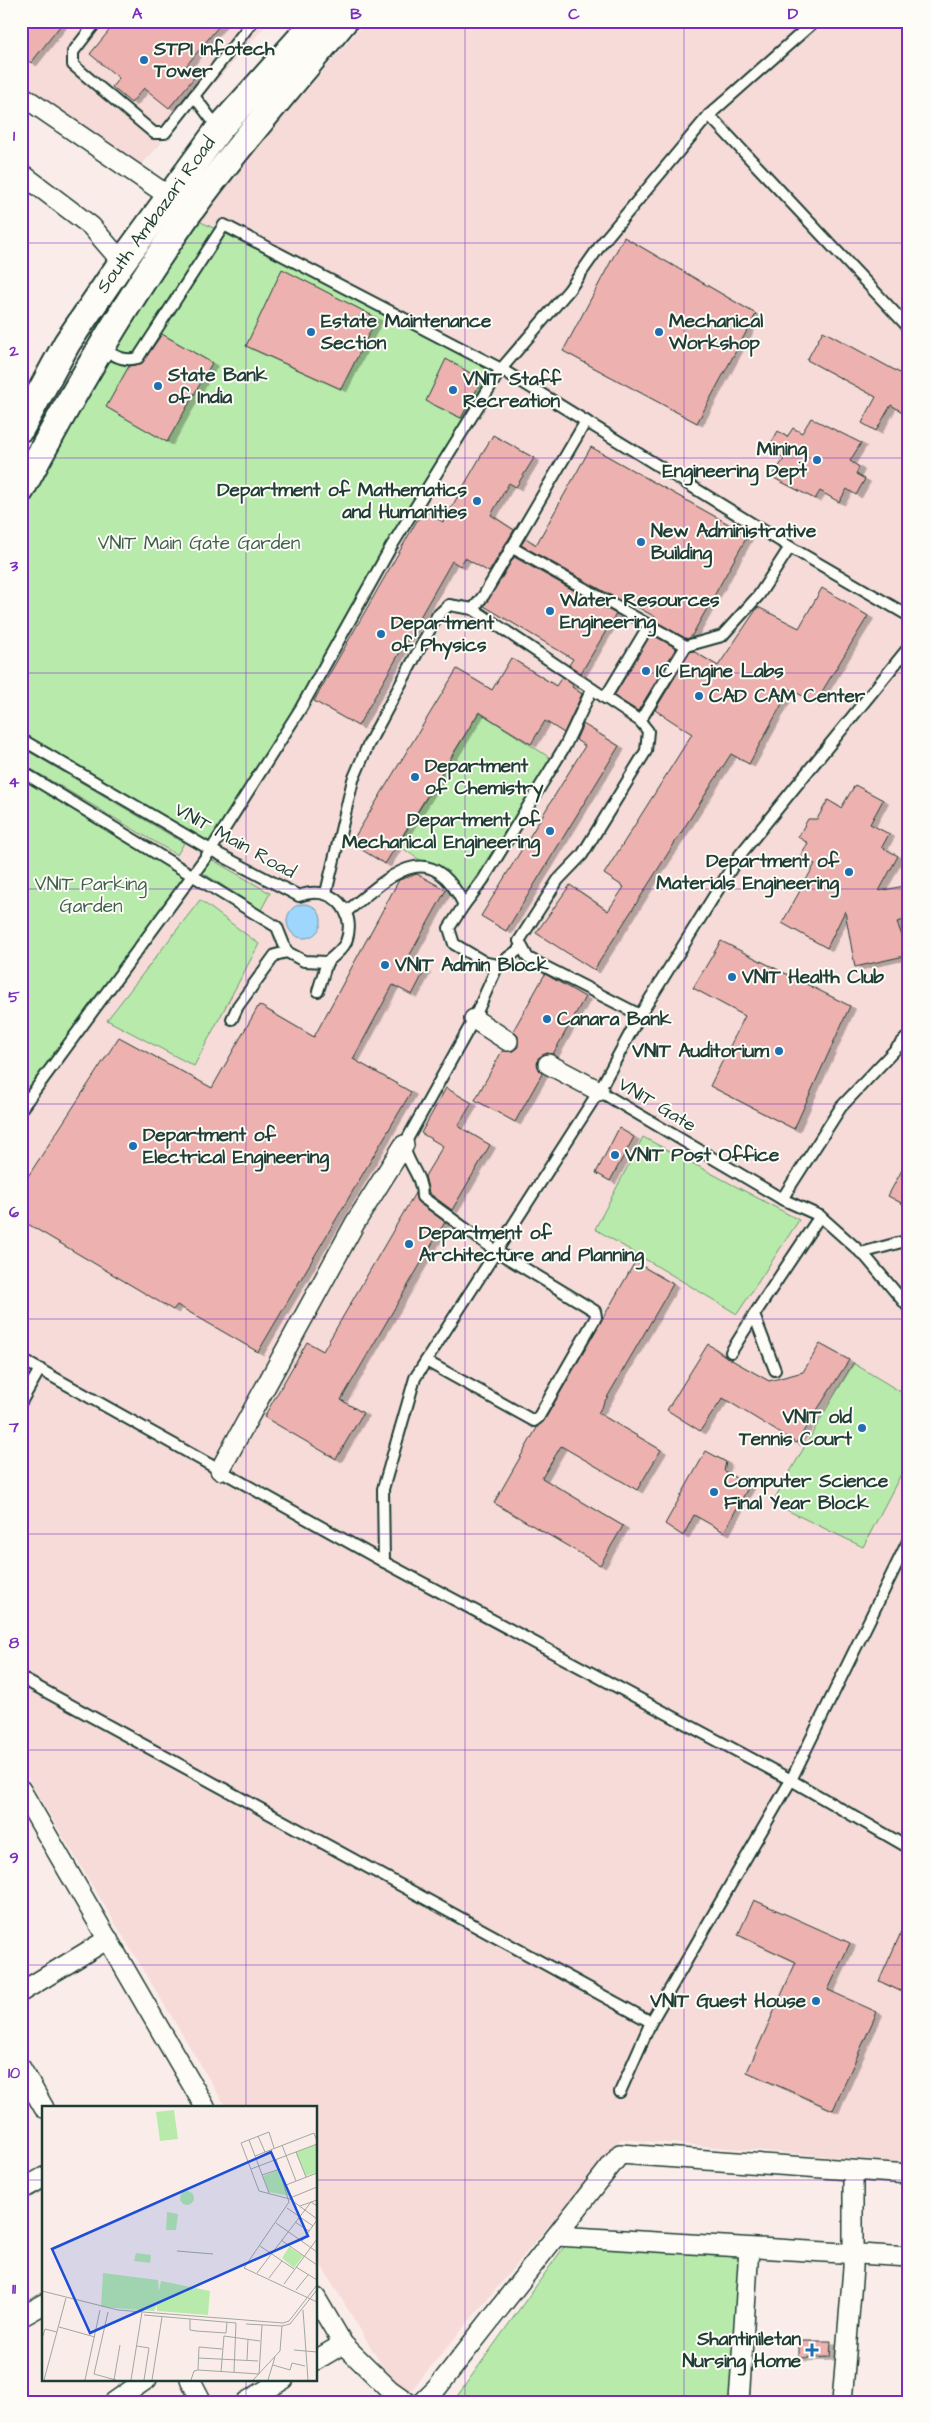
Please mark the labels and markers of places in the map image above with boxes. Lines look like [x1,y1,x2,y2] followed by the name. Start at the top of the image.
[153,36,275,85] place label: STPI Infotech Tower
[138,54,150,66] marker: STPI Infotech Tower
[320,308,492,357] place label: Estate Maintenance Section
[668,308,763,357] place label: Mechanical Workshop
[305,326,317,338] marker: Estate Maintenance Section
[653,326,665,338] marker: Mechanical Workshop
[167,362,268,411] place label: State Bank of India
[462,366,562,415] place label: VNIT Staff Recreation
[152,380,164,392] marker: State Bank of India
[447,384,459,396] marker: VNIT Staff Recreation
[662,436,807,486] place label: Mining Engineering Dept
[811,454,823,466] marker: Mining Engineering Dept
[217,477,467,526] place label: Department of Mathematics and Humanities
[471,495,483,507] marker: Department of Mathematics and Humanities
[651,518,817,568] place label: New Administrative Building
[635,536,647,548] marker: New Administrative Building
[559,587,720,637] place label: Water Resources Engineering
[544,605,556,617] marker: Water Resources Engineering
[391,610,495,660] place label: Department of Physics
[375,628,387,640] marker: Department of Physics
[656,658,784,686] place label: IC Engine Labs
[640,665,652,677] marker: IC Engine Labs
[709,683,866,710] place label: CAD CAM Center
[693,690,705,702] marker: CAD CAM Center
[425,753,544,803] place label: Department of Chemistry
[409,771,421,783] marker: Department of Chemistry
[342,807,541,857] place label: Department of Mechanical Engineering
[544,825,556,837] marker: Department of Mechanical Engineering
[656,848,840,898] place label: Department of Materials Engineering
[843,866,855,878] marker: Department of Materials Engineering
[394,952,549,979] place label: VNIT Admin Block
[379,959,391,971] marker: VNIT Admin Block
[741,964,884,991] place label: VNIT Health Club
[726,971,738,983] marker: VNIT Health Club
[557,1006,672,1033] place label: Canara Bank
[541,1013,553,1025] marker: Canara Bank
[631,1038,770,1065] place label: VNIT Auditorium
[773,1045,785,1057] marker: VNIT Auditorium
[143,1122,329,1172] place label: Department of Electrical Engineering
[127,1140,139,1152] marker: Department of Electrical Engineering
[624,1142,780,1169] place label: VNIT Post Office
[609,1149,621,1161] marker: VNIT Post Office
[419,1220,644,1270] place label: Department of Architecture and Planning
[403,1238,415,1250] marker: Department of Architecture and Planning
[738,1404,852,1453] place label: VNIT old Tennis Court
[856,1422,868,1434] marker: VNIT old Tennis Court
[724,1468,889,1517] place label: Computer Science Final Year Block
[708,1486,720,1498] marker: Computer Science Final Year Block
[649,1988,807,2015] place label: VNIT Guest House
[810,1995,822,2007] marker: VNIT Guest House
[682,2326,802,2376] place label: Shantiniletan Nursing Home
[805,2343,819,2357] marker: Shantiniletan Nursing Home

